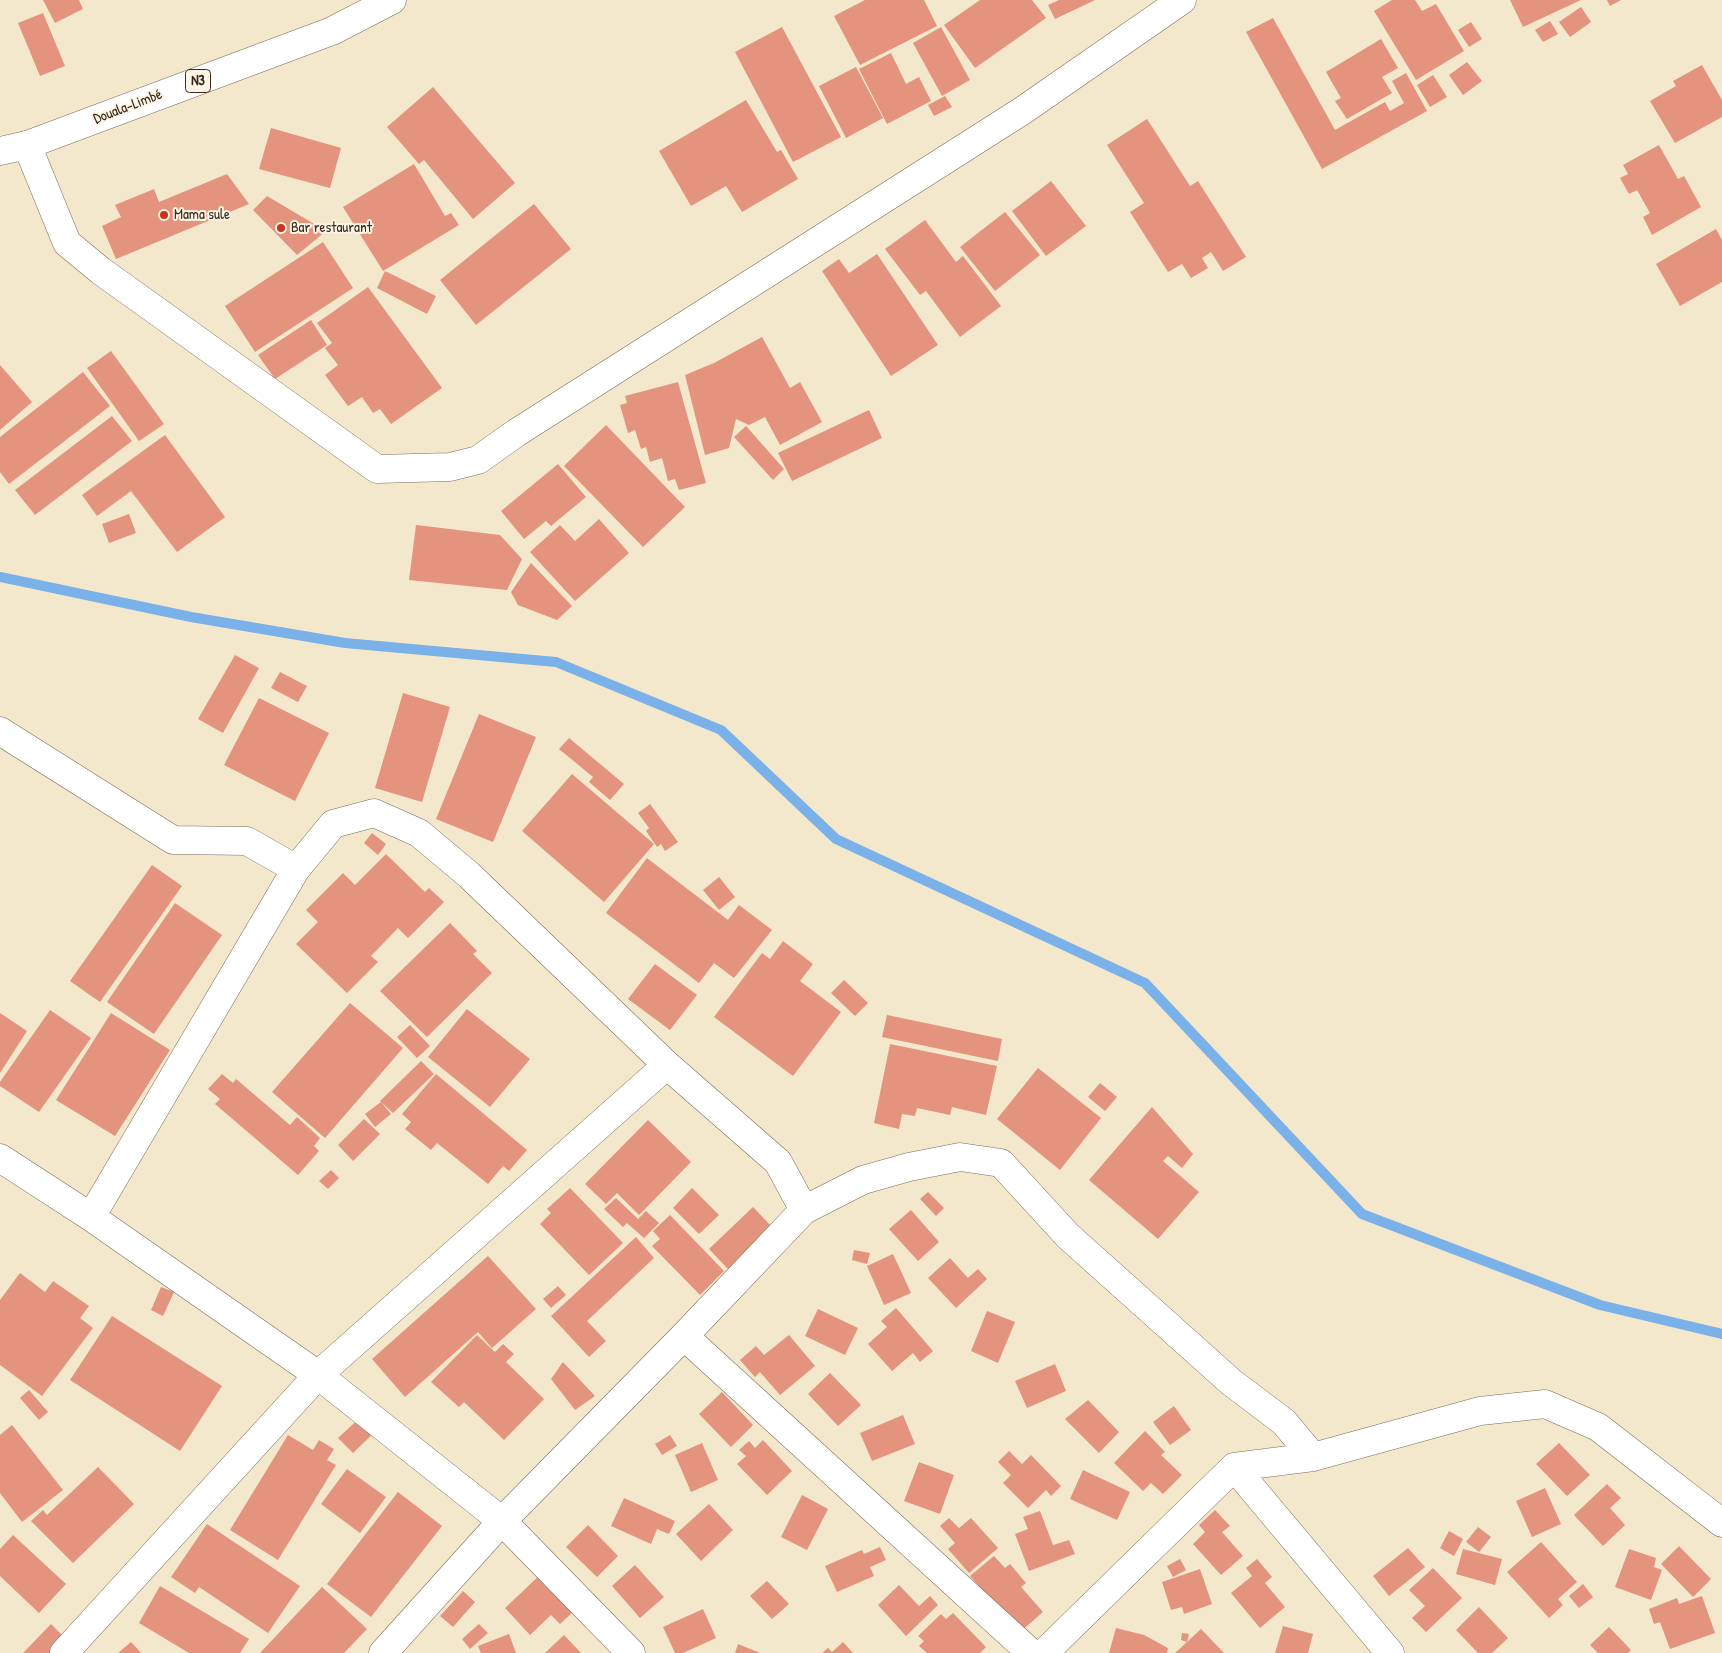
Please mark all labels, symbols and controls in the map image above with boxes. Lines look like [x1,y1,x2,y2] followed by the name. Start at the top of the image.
[186,70,210,92] road number: N3
[91,86,165,128] street label: Douala-Limbé
[174,206,230,224] place label: Mama sule
[158,209,170,221] marker: Mama sule
[291,219,372,237] place label: Bar restaurant
[275,222,287,234] marker: Bar restaurant

